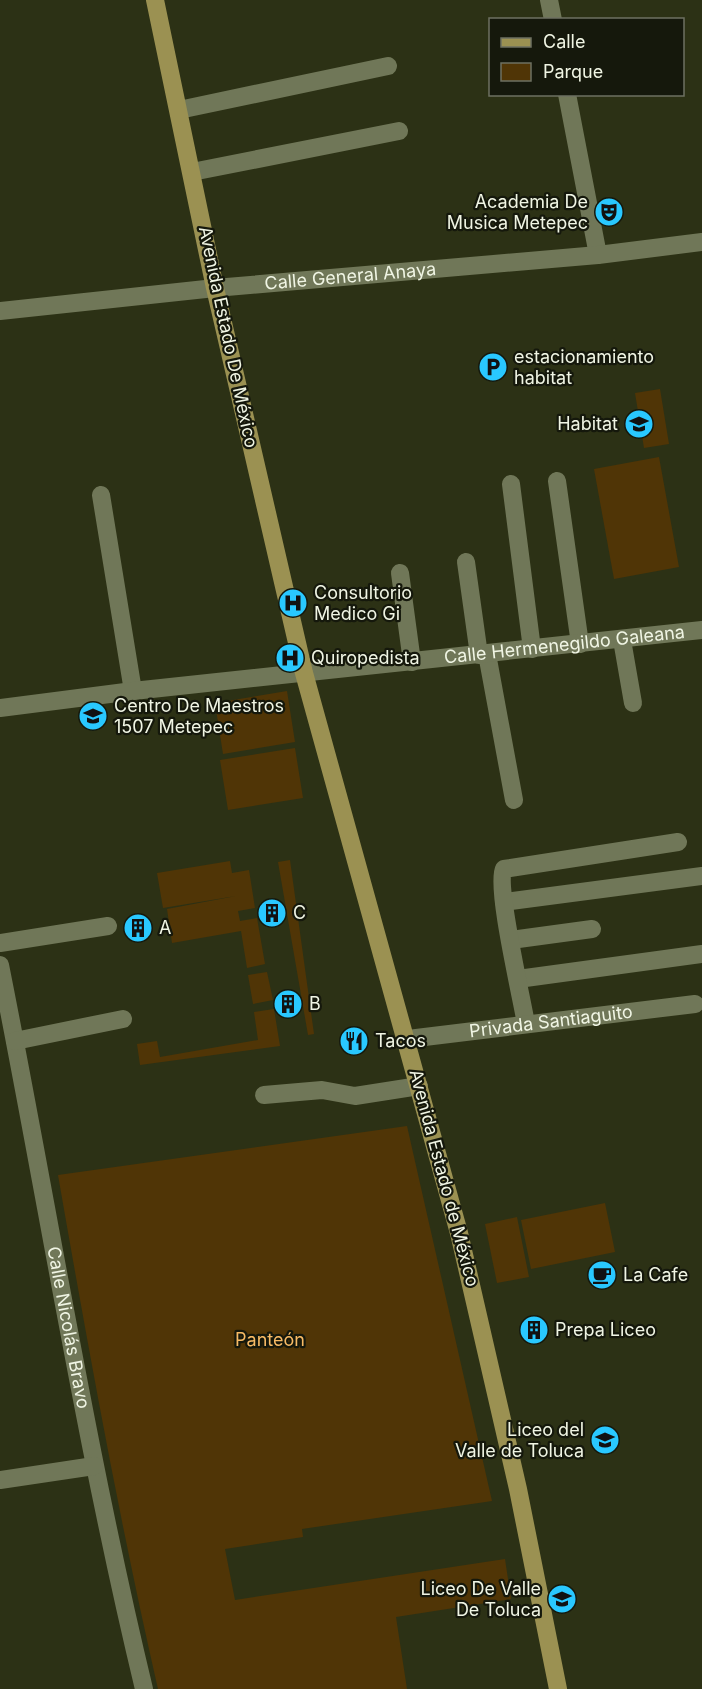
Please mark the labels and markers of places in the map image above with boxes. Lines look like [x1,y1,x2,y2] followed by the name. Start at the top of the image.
[447,191,588,233] place label: Academia De Musica Metepec
[593,196,625,228] theatre icon: Academia De Musica Metepec
[514,346,654,388] place label: estacionamiento habitat
[477,351,509,383] parking icon: estacionamiento habitat
[623,408,655,440] school or university icon: Habitat
[557,413,618,434] place label: Habitat
[314,582,412,624] place label: Consultorio Medico Gi
[277,587,309,619] hospital icon: Consultorio Medico Gi
[274,642,306,674] hospital icon: Quiropedista
[311,647,420,668] place label: Quiropedista
[114,695,284,737] place label: Centro De Maestros 1507 Metepec
[77,700,109,732] school or university icon: Centro De Maestros 1507 Metepec
[256,897,288,929] building icon: C
[293,902,306,923] place label: C
[122,912,154,944] building icon: A
[159,917,171,938] place label: A
[272,988,304,1020] building icon: B
[309,993,321,1014] place label: B
[338,1025,370,1057] restaurant icon: Tacos
[375,1030,426,1051] place label: Tacos
[586,1259,618,1291] cafe icon: La Cafe
[623,1264,688,1285] place label: La Cafe
[518,1314,550,1346] building icon: Prepa Liceo
[555,1319,656,1340] place label: Prepa Liceo
[455,1419,584,1461] place label: Liceo del Valle de Toluca
[589,1424,621,1456] school or university icon: Liceo del Valle de Toluca
[420,1578,541,1620] place label: Liceo De Valle De Toluca
[546,1583,578,1615] school or university icon: Liceo De Valle De Toluca

